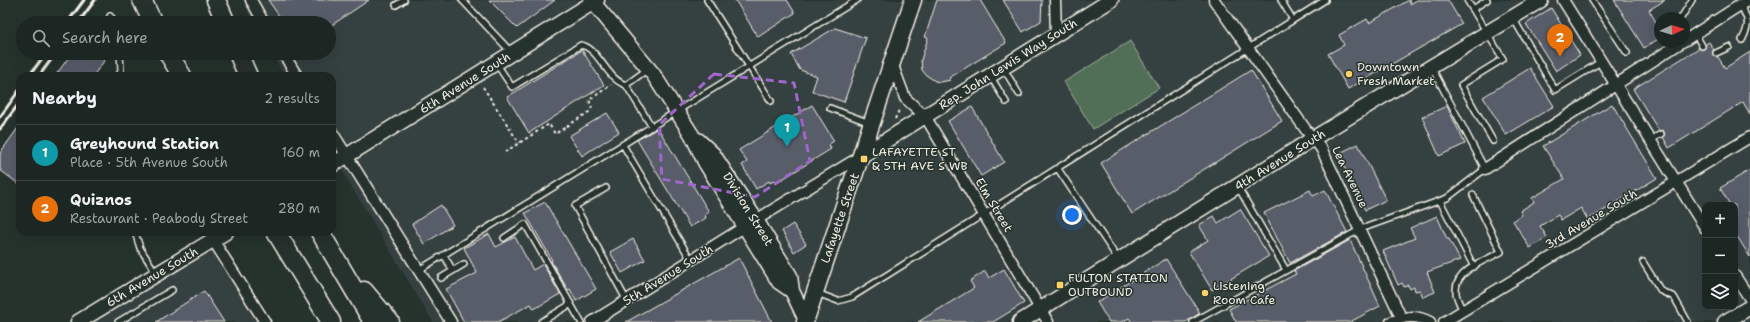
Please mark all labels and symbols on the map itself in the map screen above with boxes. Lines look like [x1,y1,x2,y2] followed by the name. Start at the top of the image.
[1654,12,1690,48] north arrow
[936,15,1080,113] street label: Rep. John Lewis Way South
[1547,24,1573,57] pin: 2
[416,49,514,117] street label: 6th Avenue South
[1357,59,1435,89] place label: Downtown Fresh Market
[1344,69,1354,79] marker: Downtown Fresh Market
[774,114,800,147] pin: 1
[1231,126,1329,194] street label: 4th Avenue South
[1328,143,1372,211] street label: Lea Avenue
[872,144,968,174] place label: LAFAYETTE ST & 5TH AVE S WB
[859,154,869,164] marker: LAFAYETTE ST & 5TH AVE S WB
[719,169,777,249] street label: Division Street
[817,171,863,265] street label: Lafayette Street
[972,175,1016,235] street label: Elm Street
[1542,185,1640,253] street label: 3rd Avenue South
[1062,205,1082,225] your location
[620,241,716,309] street label: 5th Avenue South
[103,243,201,311] street label: 6th Avenue South
[1068,270,1168,300] place label: FULTON STATION OUTBOUND
[1213,278,1275,308] place label: Listening Room Cafe
[1055,280,1065,290] marker: FULTON STATION OUTBOUND
[1200,288,1210,298] marker: Listening Room Cafe

